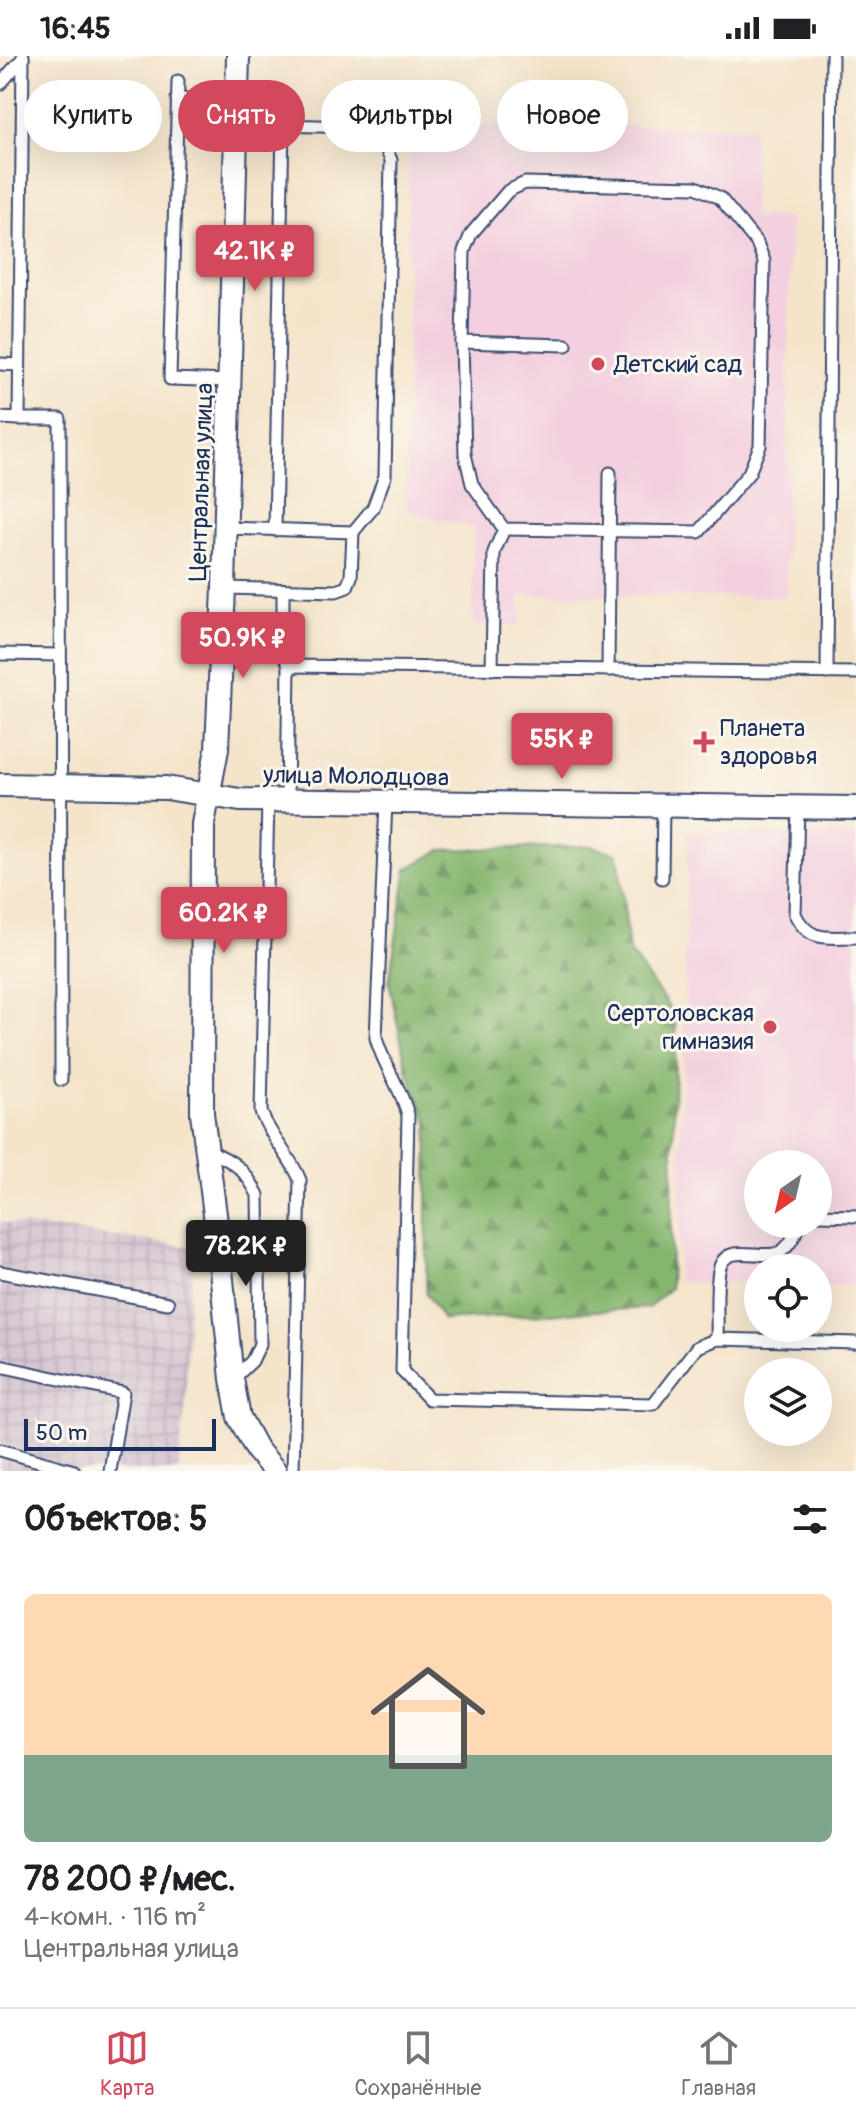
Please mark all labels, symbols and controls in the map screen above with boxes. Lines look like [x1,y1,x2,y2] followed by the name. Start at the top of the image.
[40,10,111,47] text: 16:45
[24,80,162,152] chip: Купить
[178,80,305,152] chip: Снять
[321,80,481,152] chip: Фильтры
[497,80,628,152] chip: Новое
[181,225,329,293] pin: 42.1K ₽
[214,235,296,267] text: 42.1K ₽
[613,350,743,379] place label: Детский сад
[589,355,607,373] marker: Детский сад
[184,382,219,582] street label: Центральная улица
[169,612,317,680] pin: 50.9K ₽
[199,622,287,654] text: 50.9K ₽
[506,713,618,781] pin: 55K ₽
[720,714,817,771] place label: Планета здоровья
[529,723,595,755] text: 55K ₽
[695,733,713,751] marker: Планета здоровья
[262,760,449,793] street label: улица Молодцова
[150,887,298,955] pin: 60.2K ₽
[179,897,269,929] text: 60.2K ₽
[607,999,754,1056] place label: Сертоловская гимназия
[761,1018,779,1036] marker: Сертоловская гимназия
[744,1150,832,1238] north arrow
[744,1150,832,1446] map controls
[172,1220,320,1288] pin: 78.2K ₽
[204,1230,288,1262] text: 78.2K ₽
[744,1254,832,1342] button: locate
[744,1358,832,1446] button: layers
[24,1415,216,1451] scale bar
[36,1419,87,1447] text: 50 m
[788,1497,832,1541] icon: filters
[24,1498,207,1541] text: Объектов: 5
[356,1646,500,1790] icon: home
[24,1858,236,1901] text: 78 200 ₽/мес.
[24,1901,206,1933] text: 4-комн. · 116 m²
[24,1933,239,1965] text: Центральная улица
[100,2026,155,2102] tab: Карта
[354,2026,481,2102] tab: Сохранённые
[681,2026,756,2102] tab: Главная

